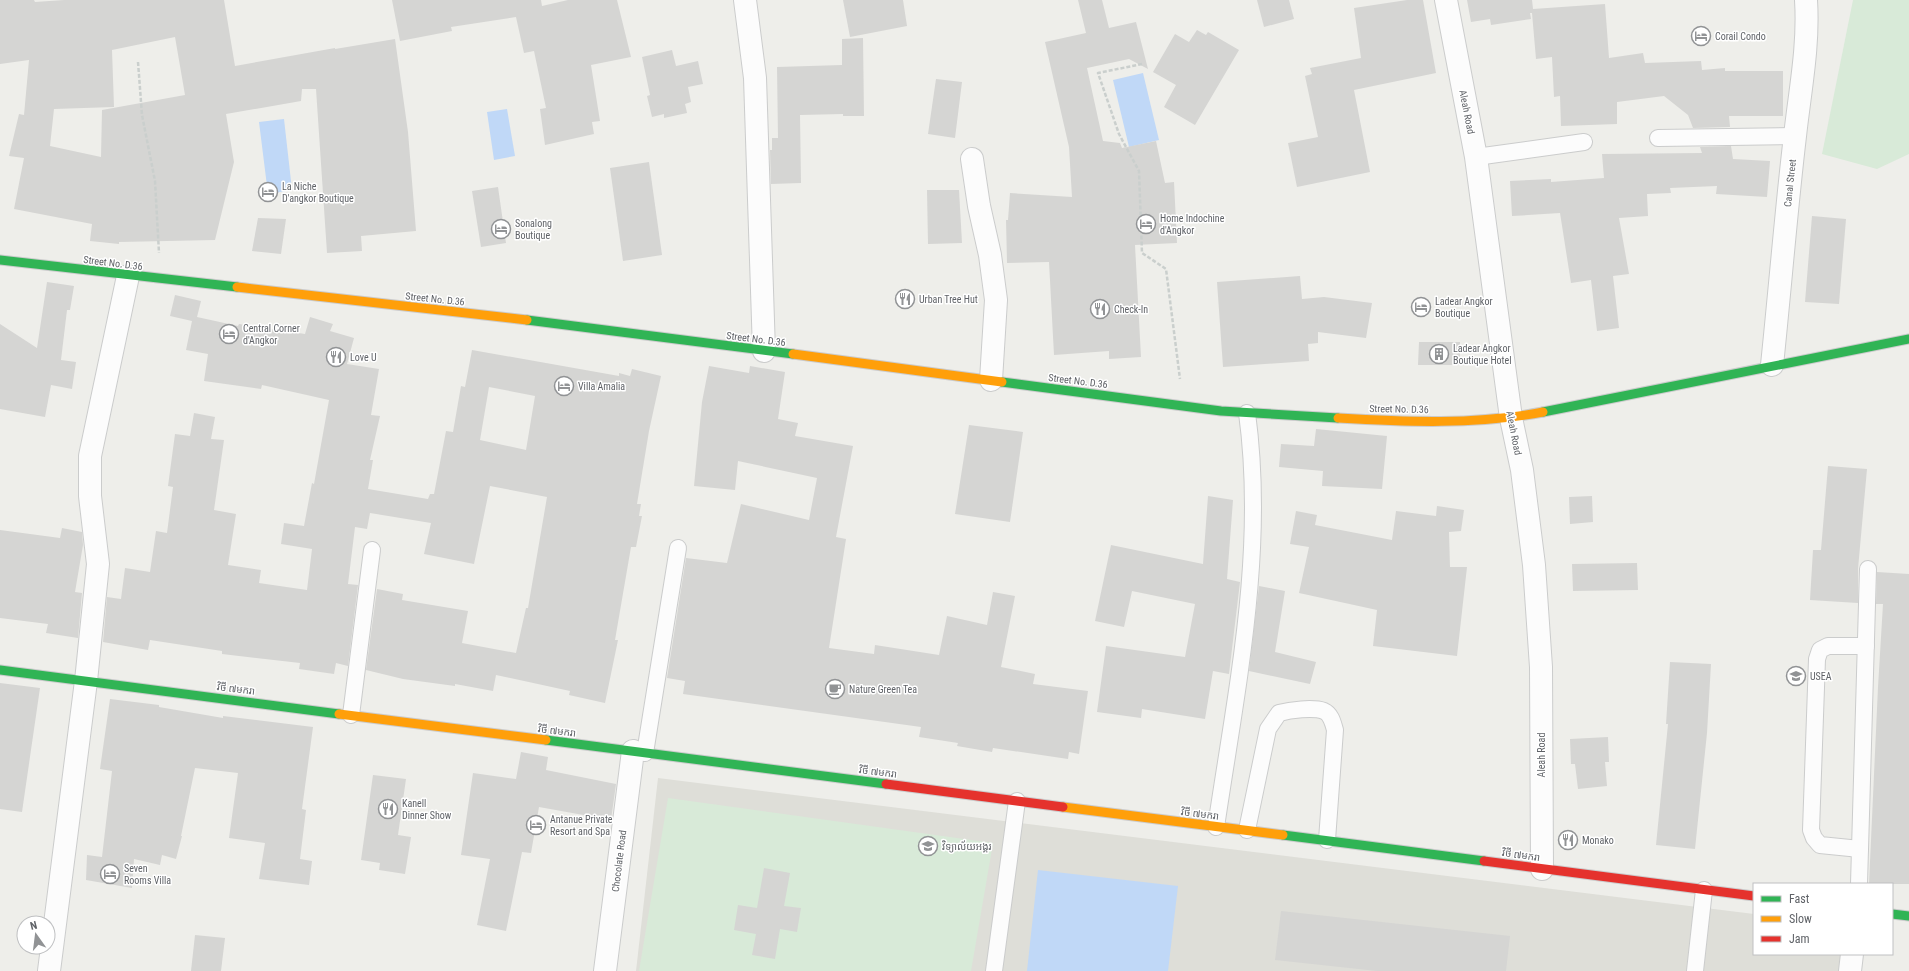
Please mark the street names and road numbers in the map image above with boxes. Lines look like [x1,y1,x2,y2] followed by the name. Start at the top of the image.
[1457,89,1477,135] street label: Aleah Road
[1782,158,1798,208] street label: Canal Street
[83,254,143,272] street label: Street No. D.36
[405,290,465,308] street label: Street No. D.36
[726,330,786,348] street label: Street No. D.36
[1048,372,1108,390] street label: Street No. D.36
[1369,403,1429,415] street label: Street No. D.36
[1504,410,1524,456] street label: Aleah Road
[216,680,256,697] street label: វិថី ៧មករា
[537,722,577,739] street label: វិថី ៧មករា
[1536,733,1547,777] street label: Aleah Road
[858,763,898,780] street label: វិថី ៧មករា
[1180,805,1220,822] street label: វិថី ៧មករា
[610,829,628,893] street label: Chocolate Road
[1501,846,1541,863] street label: វិថី ៧មករា

